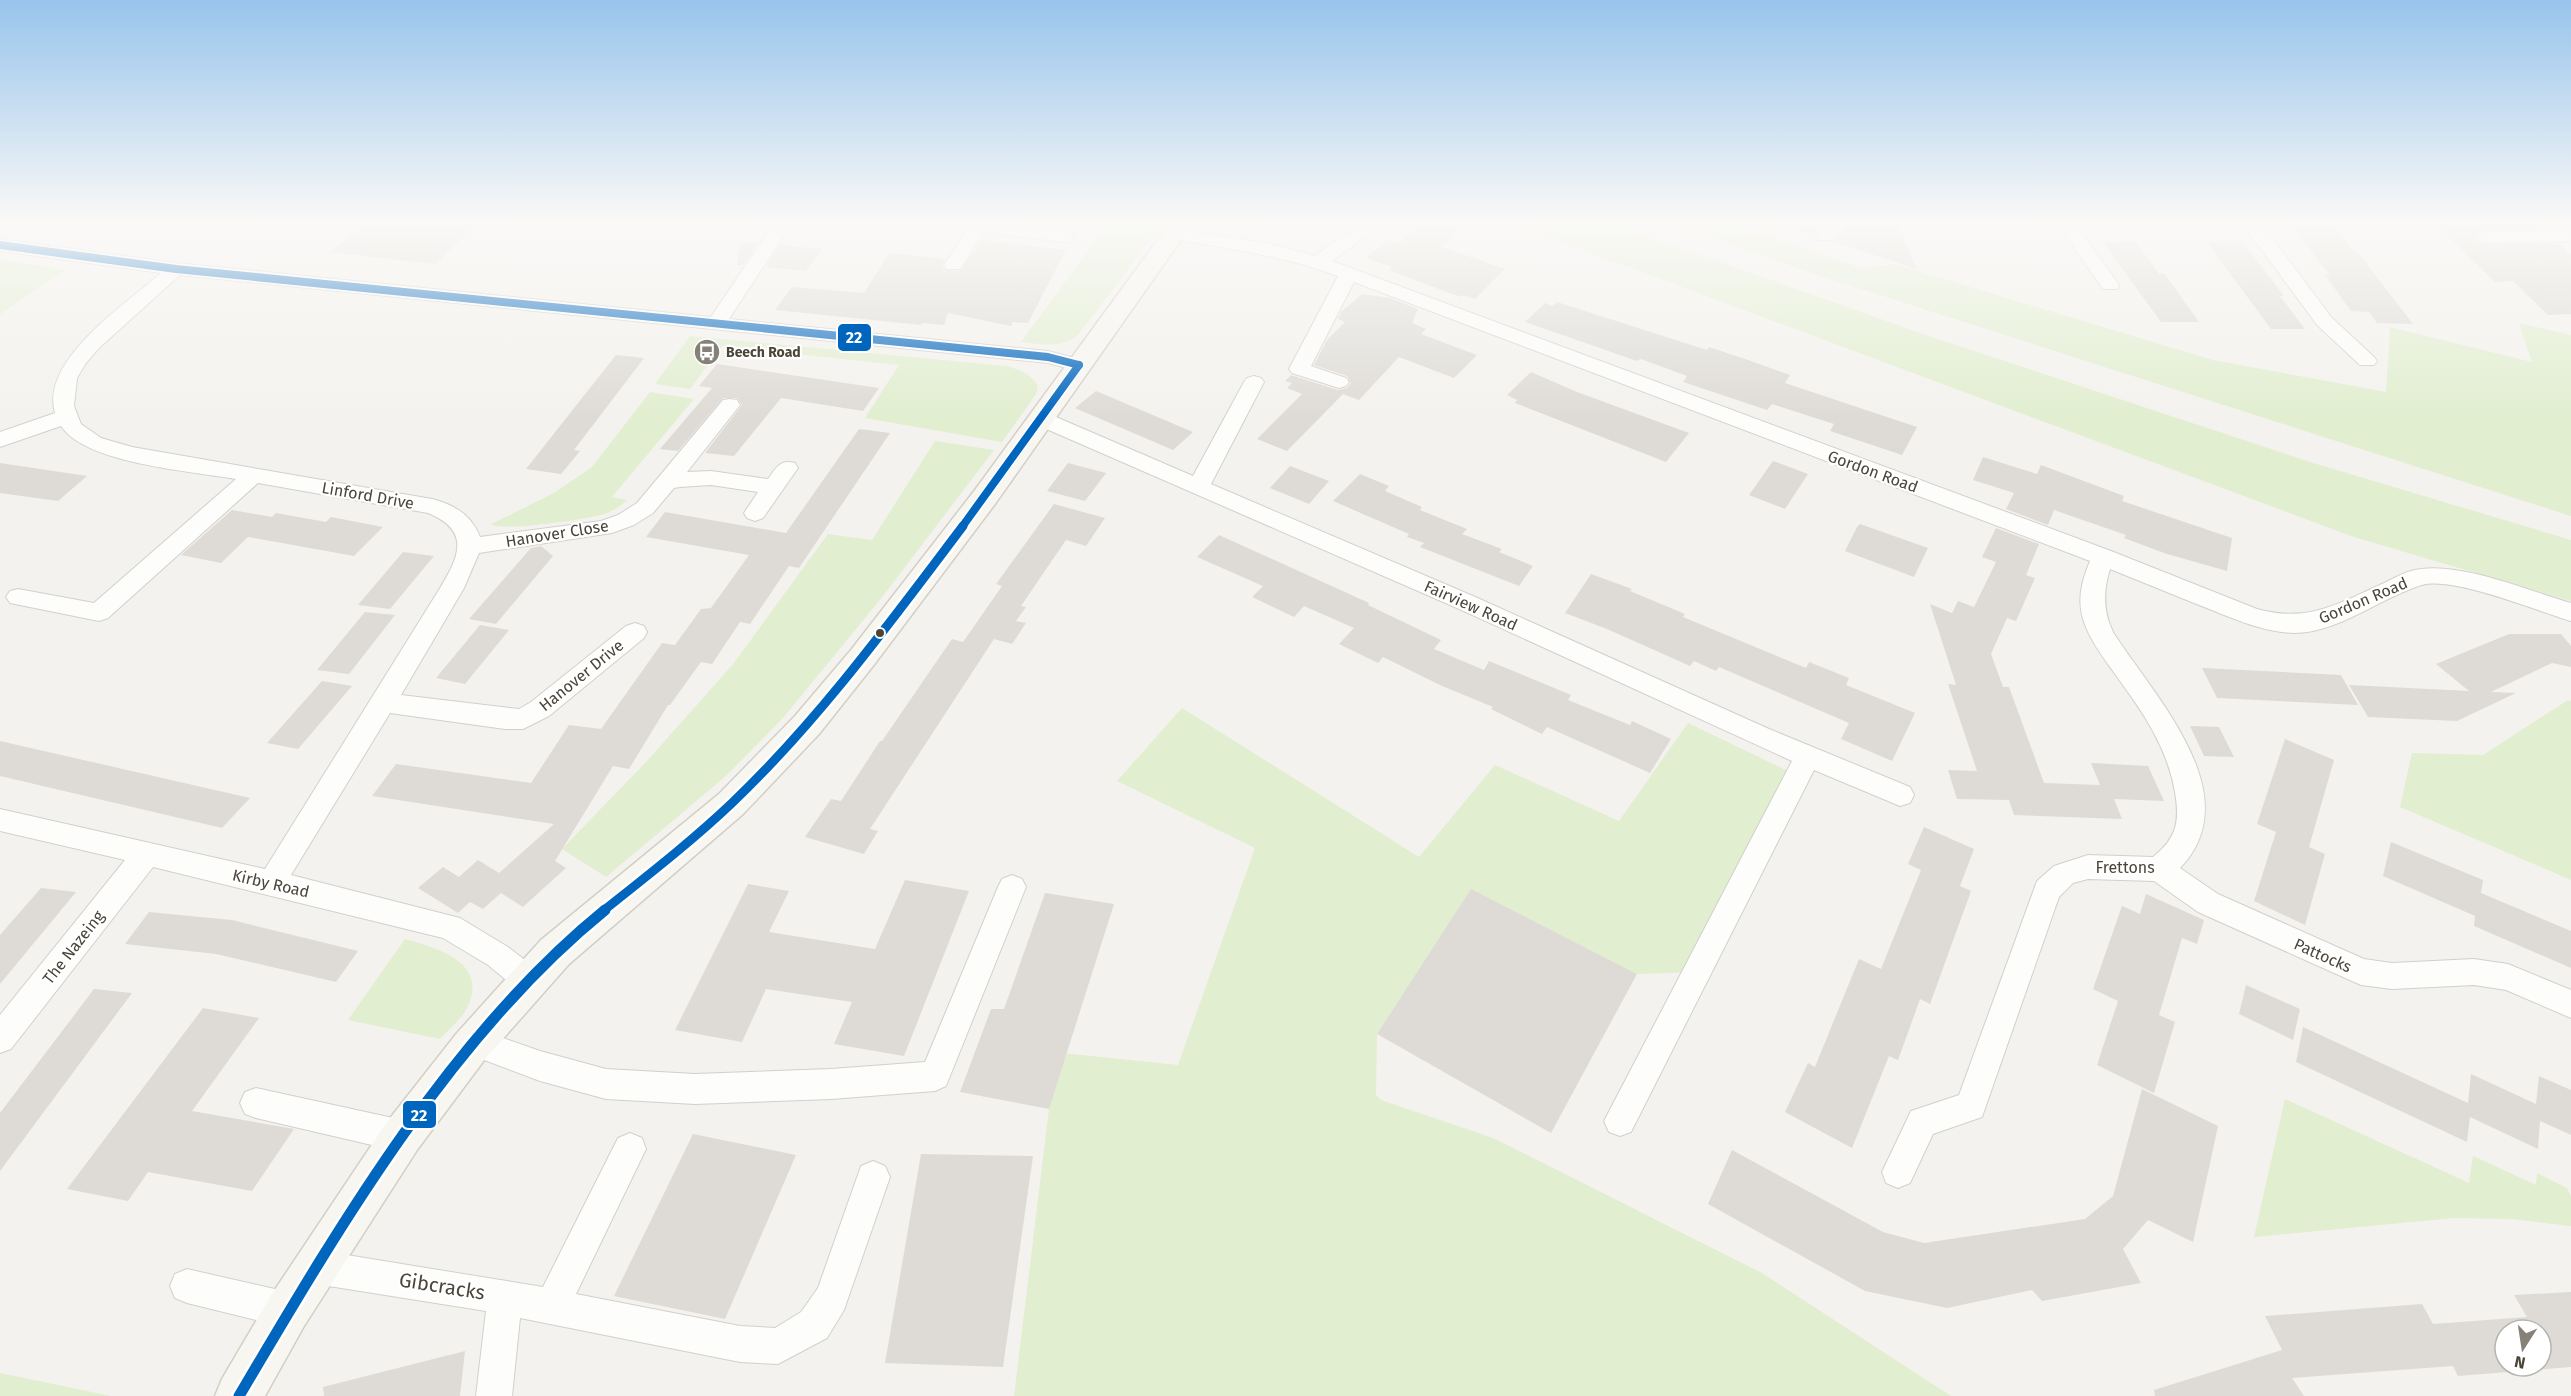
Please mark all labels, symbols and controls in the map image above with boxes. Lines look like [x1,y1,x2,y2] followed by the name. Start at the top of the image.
[837,323,872,352] line badge: 22
[846,328,862,347] text: 22
[692,337,722,367] bus stop icon: Beech Road
[726,344,801,361] place label: Beech Road
[1825,446,1921,497] street label: Gordon Road
[320,478,416,513] street label: Linford Drive
[504,516,610,551] street label: Hanover Close
[2316,573,2410,628] street label: Gordon Road
[1421,576,1520,634] street label: Fairview Road
[874,627,886,639] unlabelled marker
[535,636,627,715] street label: Hanover Drive
[2095,858,2155,877] street label: Frettons
[230,865,311,902] street label: Kirby Road
[39,906,108,988] street label: The Nazeing
[2291,934,2355,977] street label: Pattocks
[402,1100,437,1129] line badge: 22
[411,1106,427,1125] text: 22
[397,1267,487,1305] street label: Gibcracks
[2493,1318,2553,1378] north arrow
[2513,1352,2527,1373] text: N

